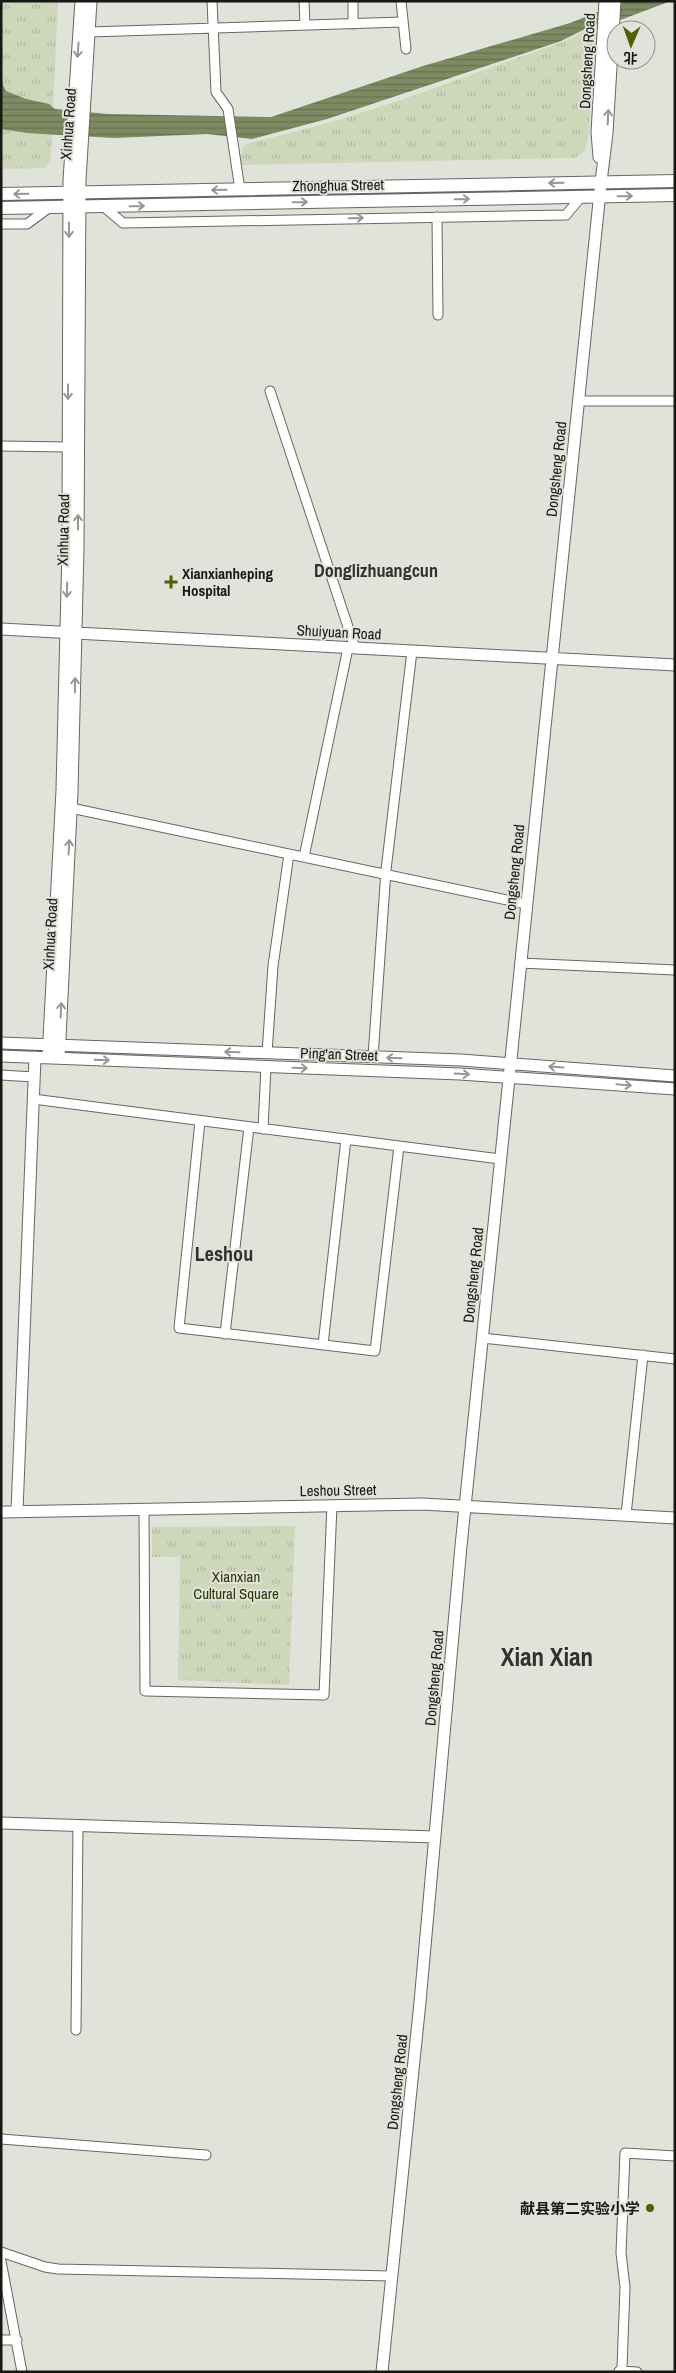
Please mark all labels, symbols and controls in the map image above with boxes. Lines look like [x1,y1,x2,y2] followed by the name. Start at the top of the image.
[574,13,600,109] street label: Dongsheng Road
[606,20,656,70] north arrow
[73,42,82,58] one-way arrow
[623,49,638,67] text: 北
[55,87,81,161] street label: Xinhua Road
[604,109,613,125] one-way arrow
[292,174,385,196] street label: Zhonghua Street
[548,178,564,188] one-way arrow
[211,185,227,195] one-way arrow
[13,189,30,199] one-way arrow
[616,191,633,201] one-way arrow
[454,194,470,204] one-way arrow
[292,198,308,207] one-way arrow
[129,201,145,210] one-way arrow
[347,213,363,223] one-way arrow
[64,221,74,237] one-way arrow
[63,384,73,400] one-way arrow
[541,420,571,518] street label: Dongsheng Road
[52,494,74,566] street label: Xinhua Road
[73,515,83,531] one-way arrow
[314,558,438,583] district label: Donglizhuangcun
[182,563,273,601] place label: Xianxianheping Hospital
[164,575,178,589] marker: Xianxianheping Hospital
[62,581,72,597] one-way arrow
[296,619,382,645] street label: Shuiyuan Road
[70,677,80,694] one-way arrow
[499,823,529,921] street label: Dongsheng Road
[65,840,74,856] one-way arrow
[38,898,62,970] street label: Xinhua Road
[56,1002,66,1018] one-way arrow
[300,1042,379,1066] street label: Ping'an Street
[224,1047,240,1057] one-way arrow
[386,1053,402,1063] one-way arrow
[94,1055,110,1065] one-way arrow
[549,1062,565,1072] one-way arrow
[292,1063,308,1072] one-way arrow
[454,1069,470,1078] one-way arrow
[616,1081,632,1090] one-way arrow
[458,1226,488,1324] street label: Dongsheng Road
[195,1240,253,1267] district label: Leshou
[300,1479,377,1501] street label: Leshou Street
[193,1566,279,1604] park label: Xianxian Cultural Square
[419,1629,449,1727] street label: Dongsheng Road
[501,1640,593,1674] district label: Xian Xian
[382,2033,412,2131] street label: Dongsheng Road
[520,2198,640,2219] place label: 献县第二实验小学
[644,2202,656,2214] marker: 献县第二实验小学

